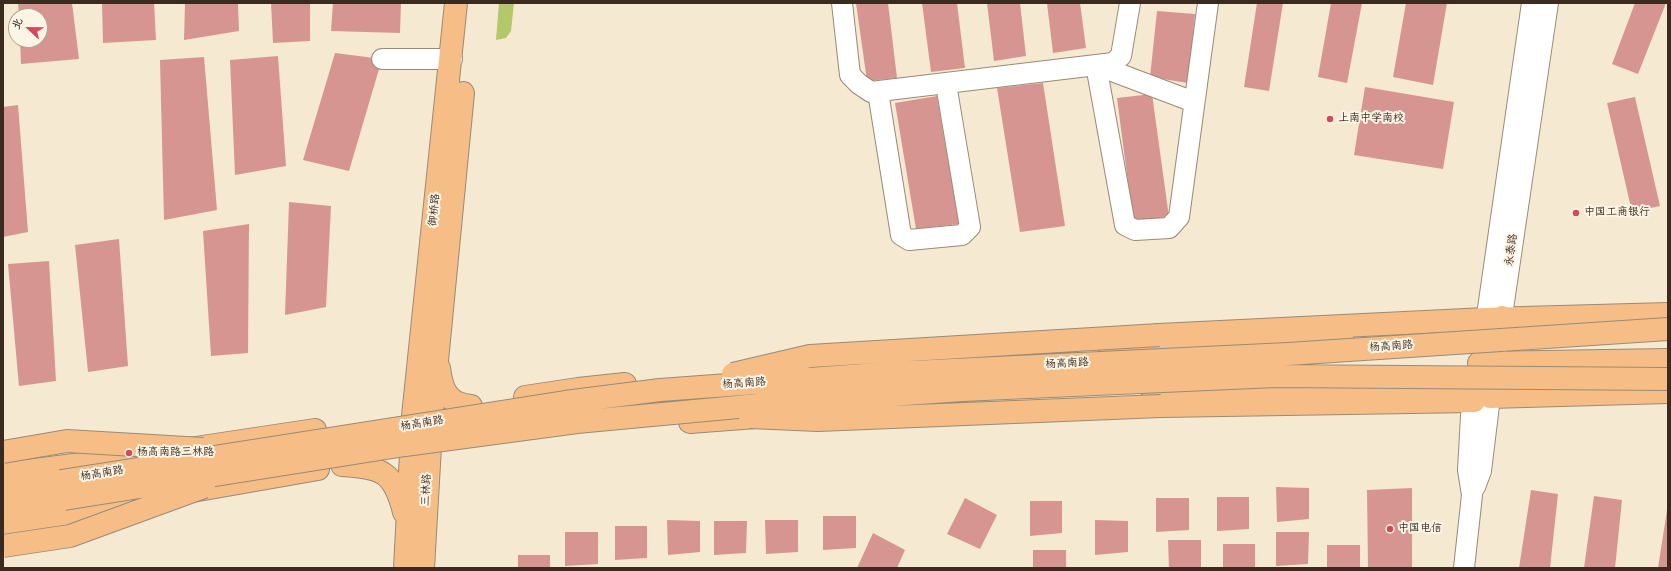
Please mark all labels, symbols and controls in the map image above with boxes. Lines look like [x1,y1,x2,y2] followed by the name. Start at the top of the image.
[8,8,48,48] north arrow
[8,16,26,32] text: 北
[1338,112,1404,126] place label: 上南中学南校
[1325,114,1335,124] marker: 上南中学南校
[427,193,443,227] street label: 御桥路
[1584,206,1650,220] place label: 中国工商银行
[1571,208,1581,218] marker: 中国工商银行
[1503,233,1521,267] street label: 永泰路
[1369,339,1413,355] street label: 杨高南路
[1045,356,1089,372] street label: 杨高南路
[722,376,766,392] street label: 杨高南路
[399,414,445,434] street label: 杨高南路
[137,446,214,460] place label: 杨高南路三林路
[124,448,134,458] marker: 杨高南路三林路
[79,464,125,484] street label: 杨高南路
[420,473,434,507] street label: 三林路
[1398,522,1442,536] place label: 中国电信
[1385,524,1395,534] marker: 中国电信

